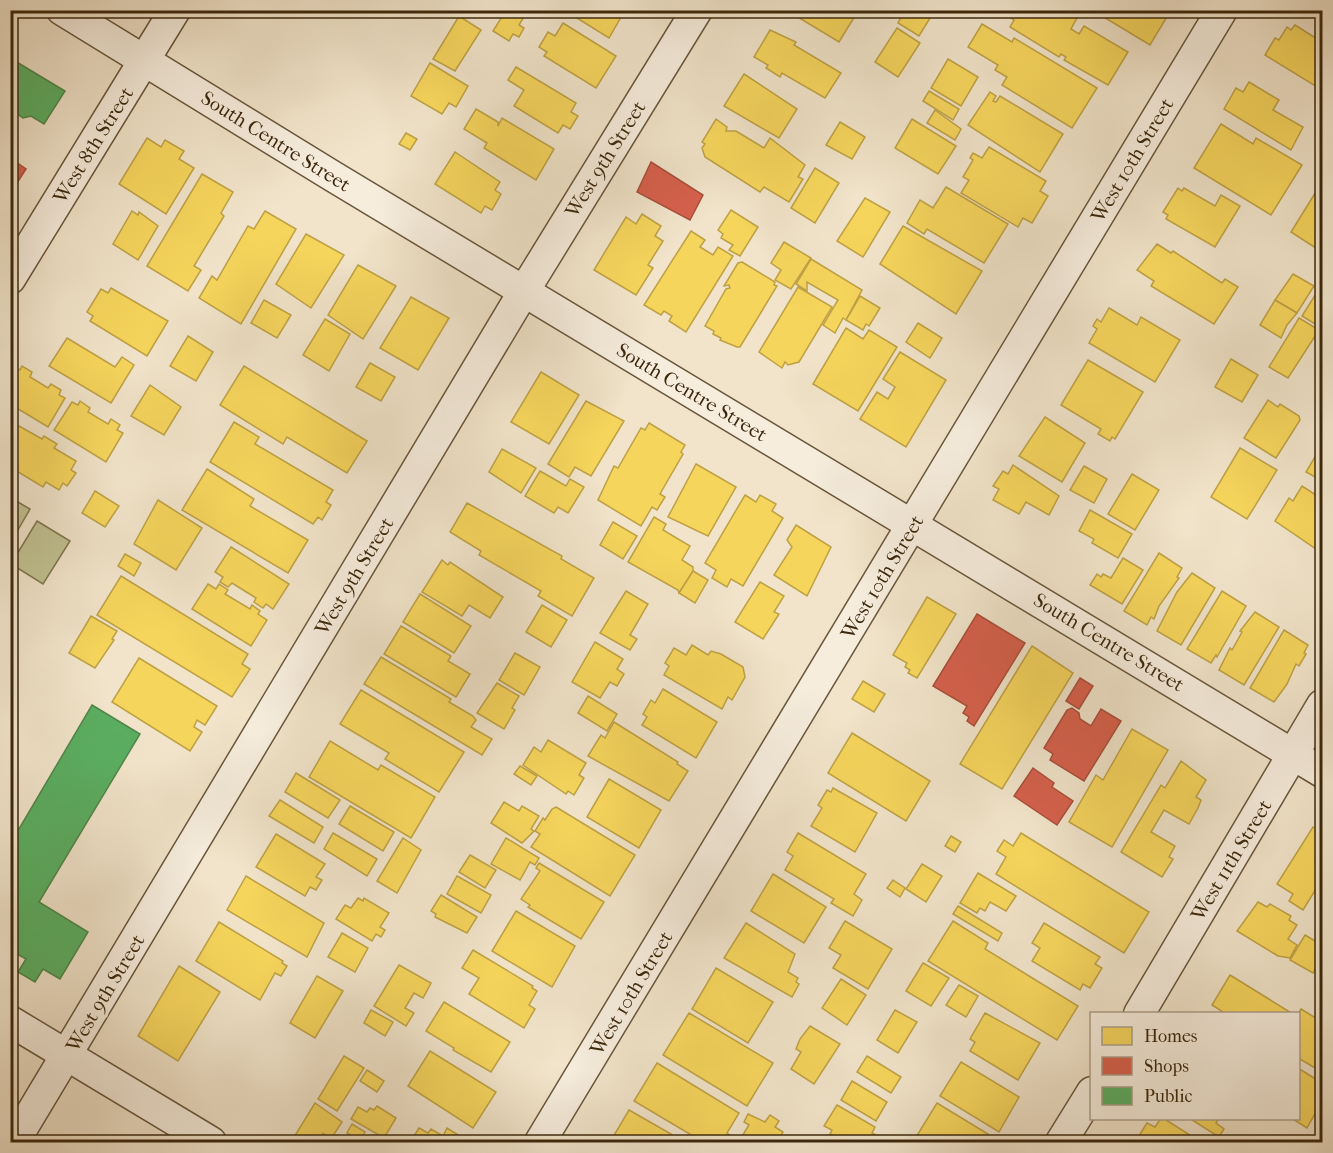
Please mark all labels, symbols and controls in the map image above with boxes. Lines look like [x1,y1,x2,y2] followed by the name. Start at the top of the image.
[48,83,138,208] street label: West 8th Street
[197,86,355,197] street label: South Centre Street
[1086,94,1178,227] street label: West 10th Street
[560,97,650,223] street label: West 9th Street
[612,338,771,446] street label: South Centre Street
[836,511,928,644] street label: West 10th Street
[310,513,399,640] street label: West 9th Street
[1029,588,1188,696] street label: South Centre Street
[1186,796,1276,926] street label: West 11th Street
[585,927,677,1060] street label: West 10th Street
[61,930,150,1057] street label: West 9th Street
[1090,1012,1300,1120] legend
[1144,1026,1198,1047] text: Homes
[1144,1056,1189,1077] text: Shops
[1144,1086,1192,1107] text: Public

